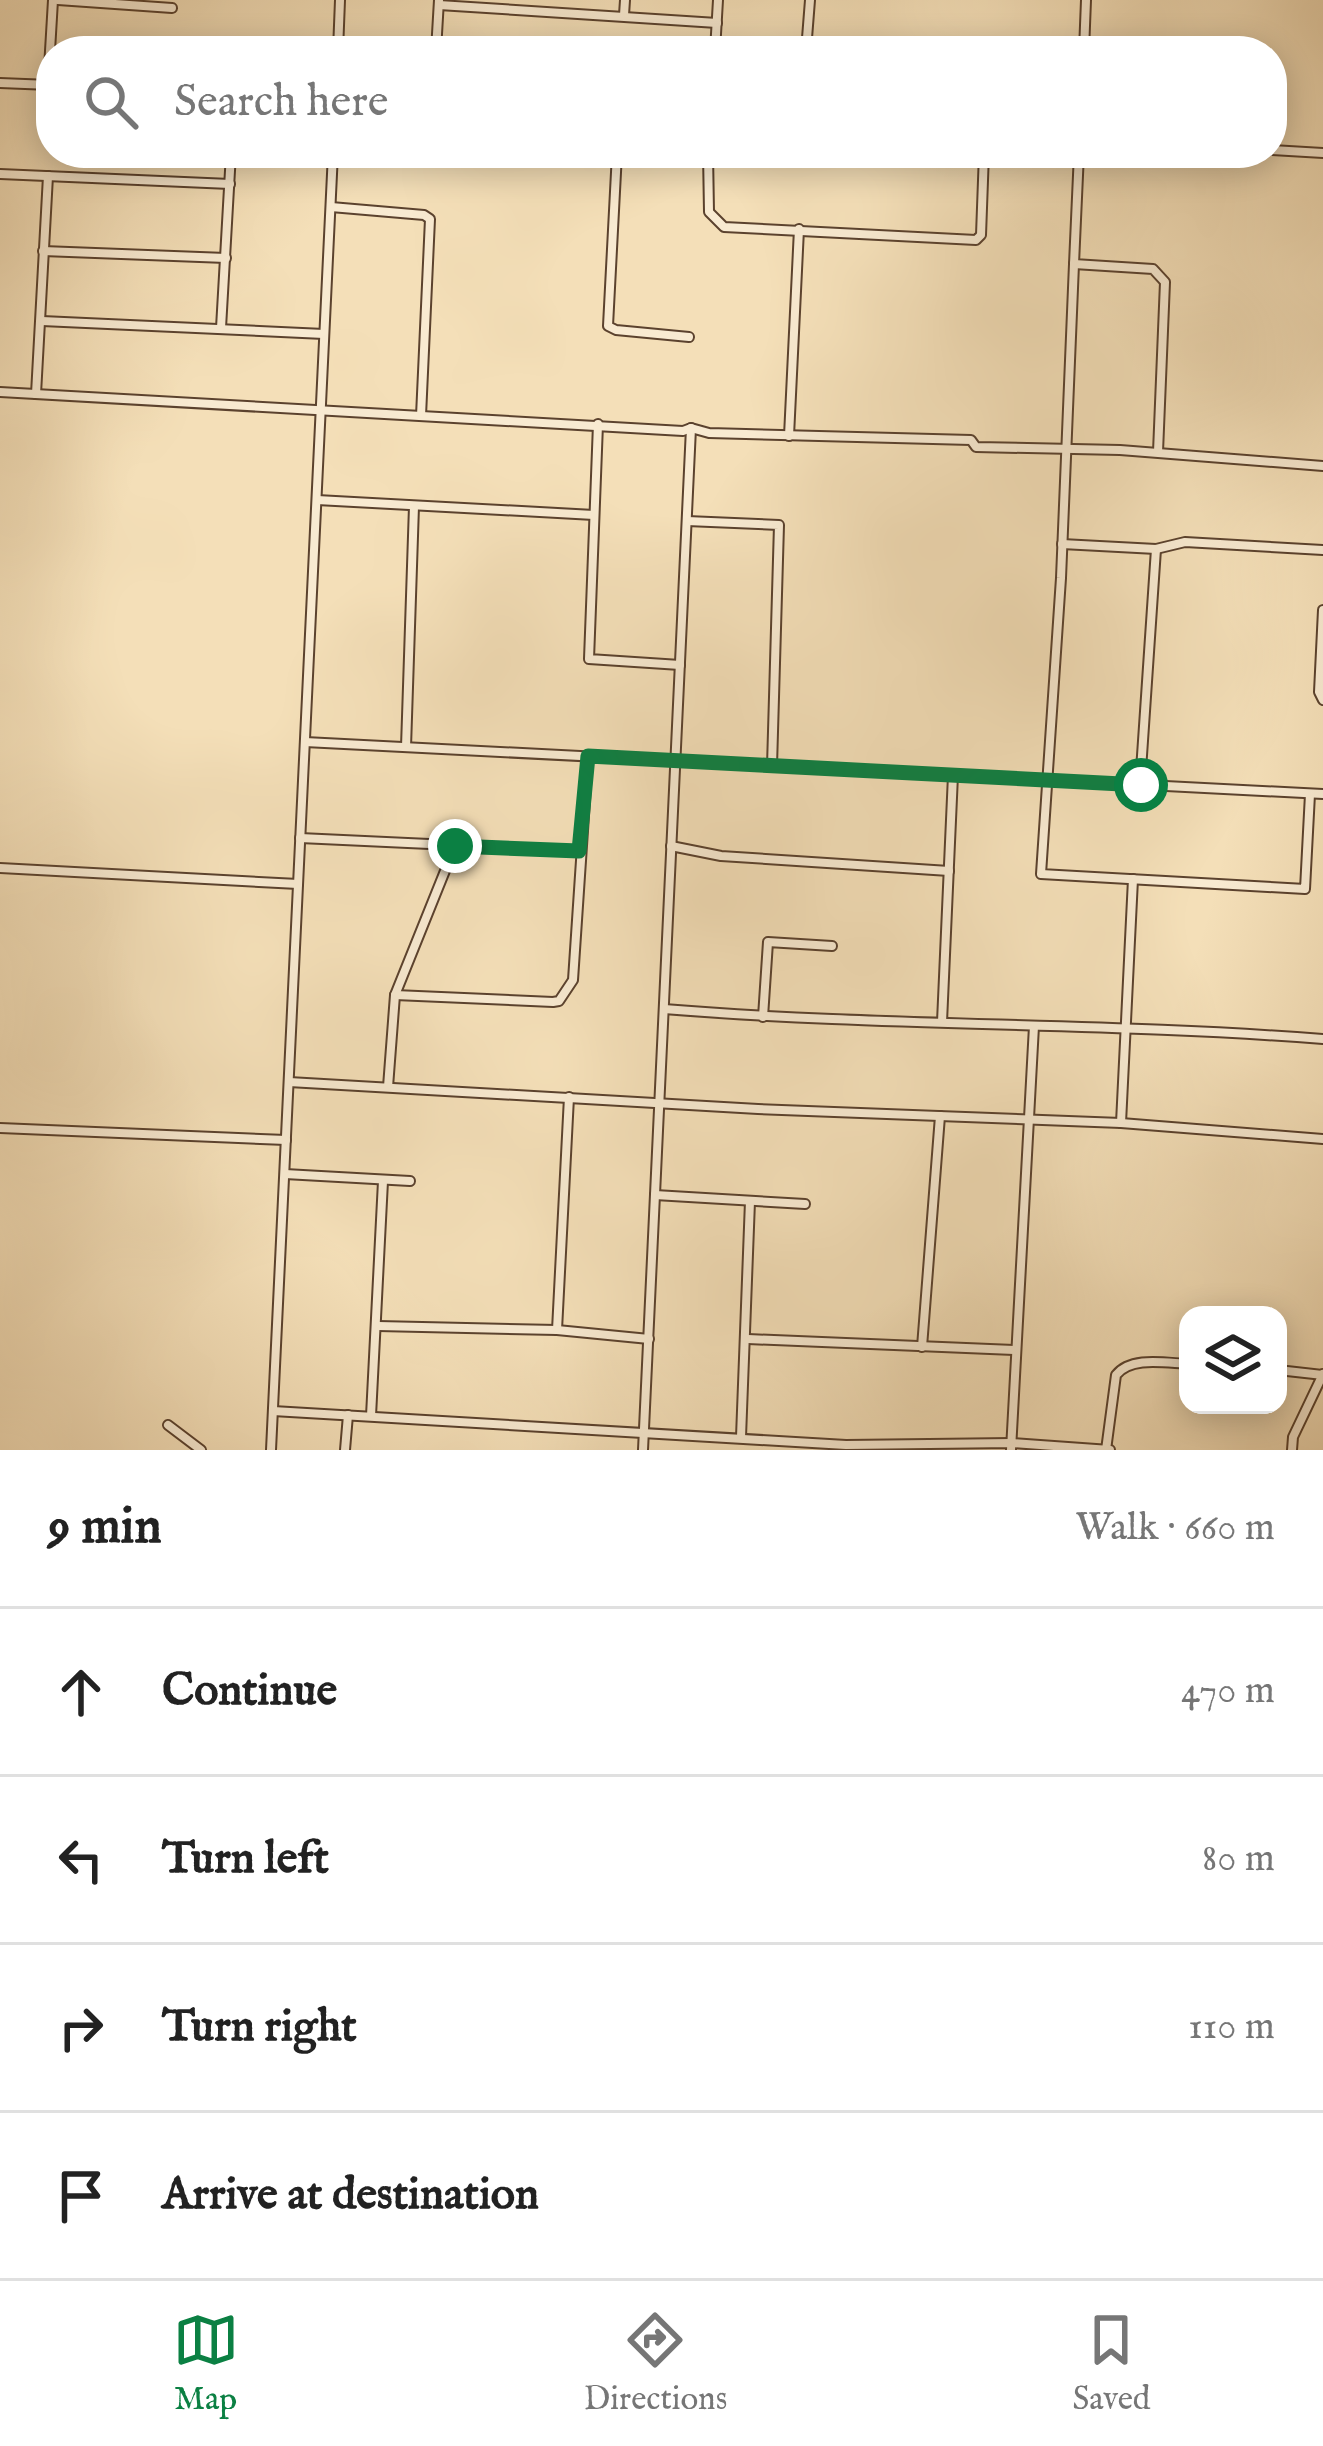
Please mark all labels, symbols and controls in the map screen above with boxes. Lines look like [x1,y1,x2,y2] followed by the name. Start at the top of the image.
[36,36,1287,168] search box
[78,69,144,135] icon: search
[174,74,388,131] text: Search here
[1114,758,1168,812] route start
[428,819,482,873] route end
[1179,1306,1287,1414] map controls
[1179,1306,1287,1414] button: layers
[48,1496,162,1561] text: 9 min
[1076,1504,1275,1553] text: Walk · 660 m
[48,1659,114,1725] icon: ahead
[162,1663,337,1720] text: Continue
[1181,1667,1275,1716] text: 470 m
[48,1827,114,1893] icon: left
[162,1831,329,1888] text: Turn left
[1202,1835,1275,1884] text: 80 m
[48,1995,114,2061] icon: right
[162,1999,357,2056] text: Turn right
[1188,2003,1275,2052] text: 110 m
[48,2163,114,2229] icon: arrive
[162,2167,539,2224] text: Arrive at destination
[173,2307,239,2421] tab: Map
[584,2307,727,2421] tab: Directions
[1072,2307,1150,2421] tab: Saved

